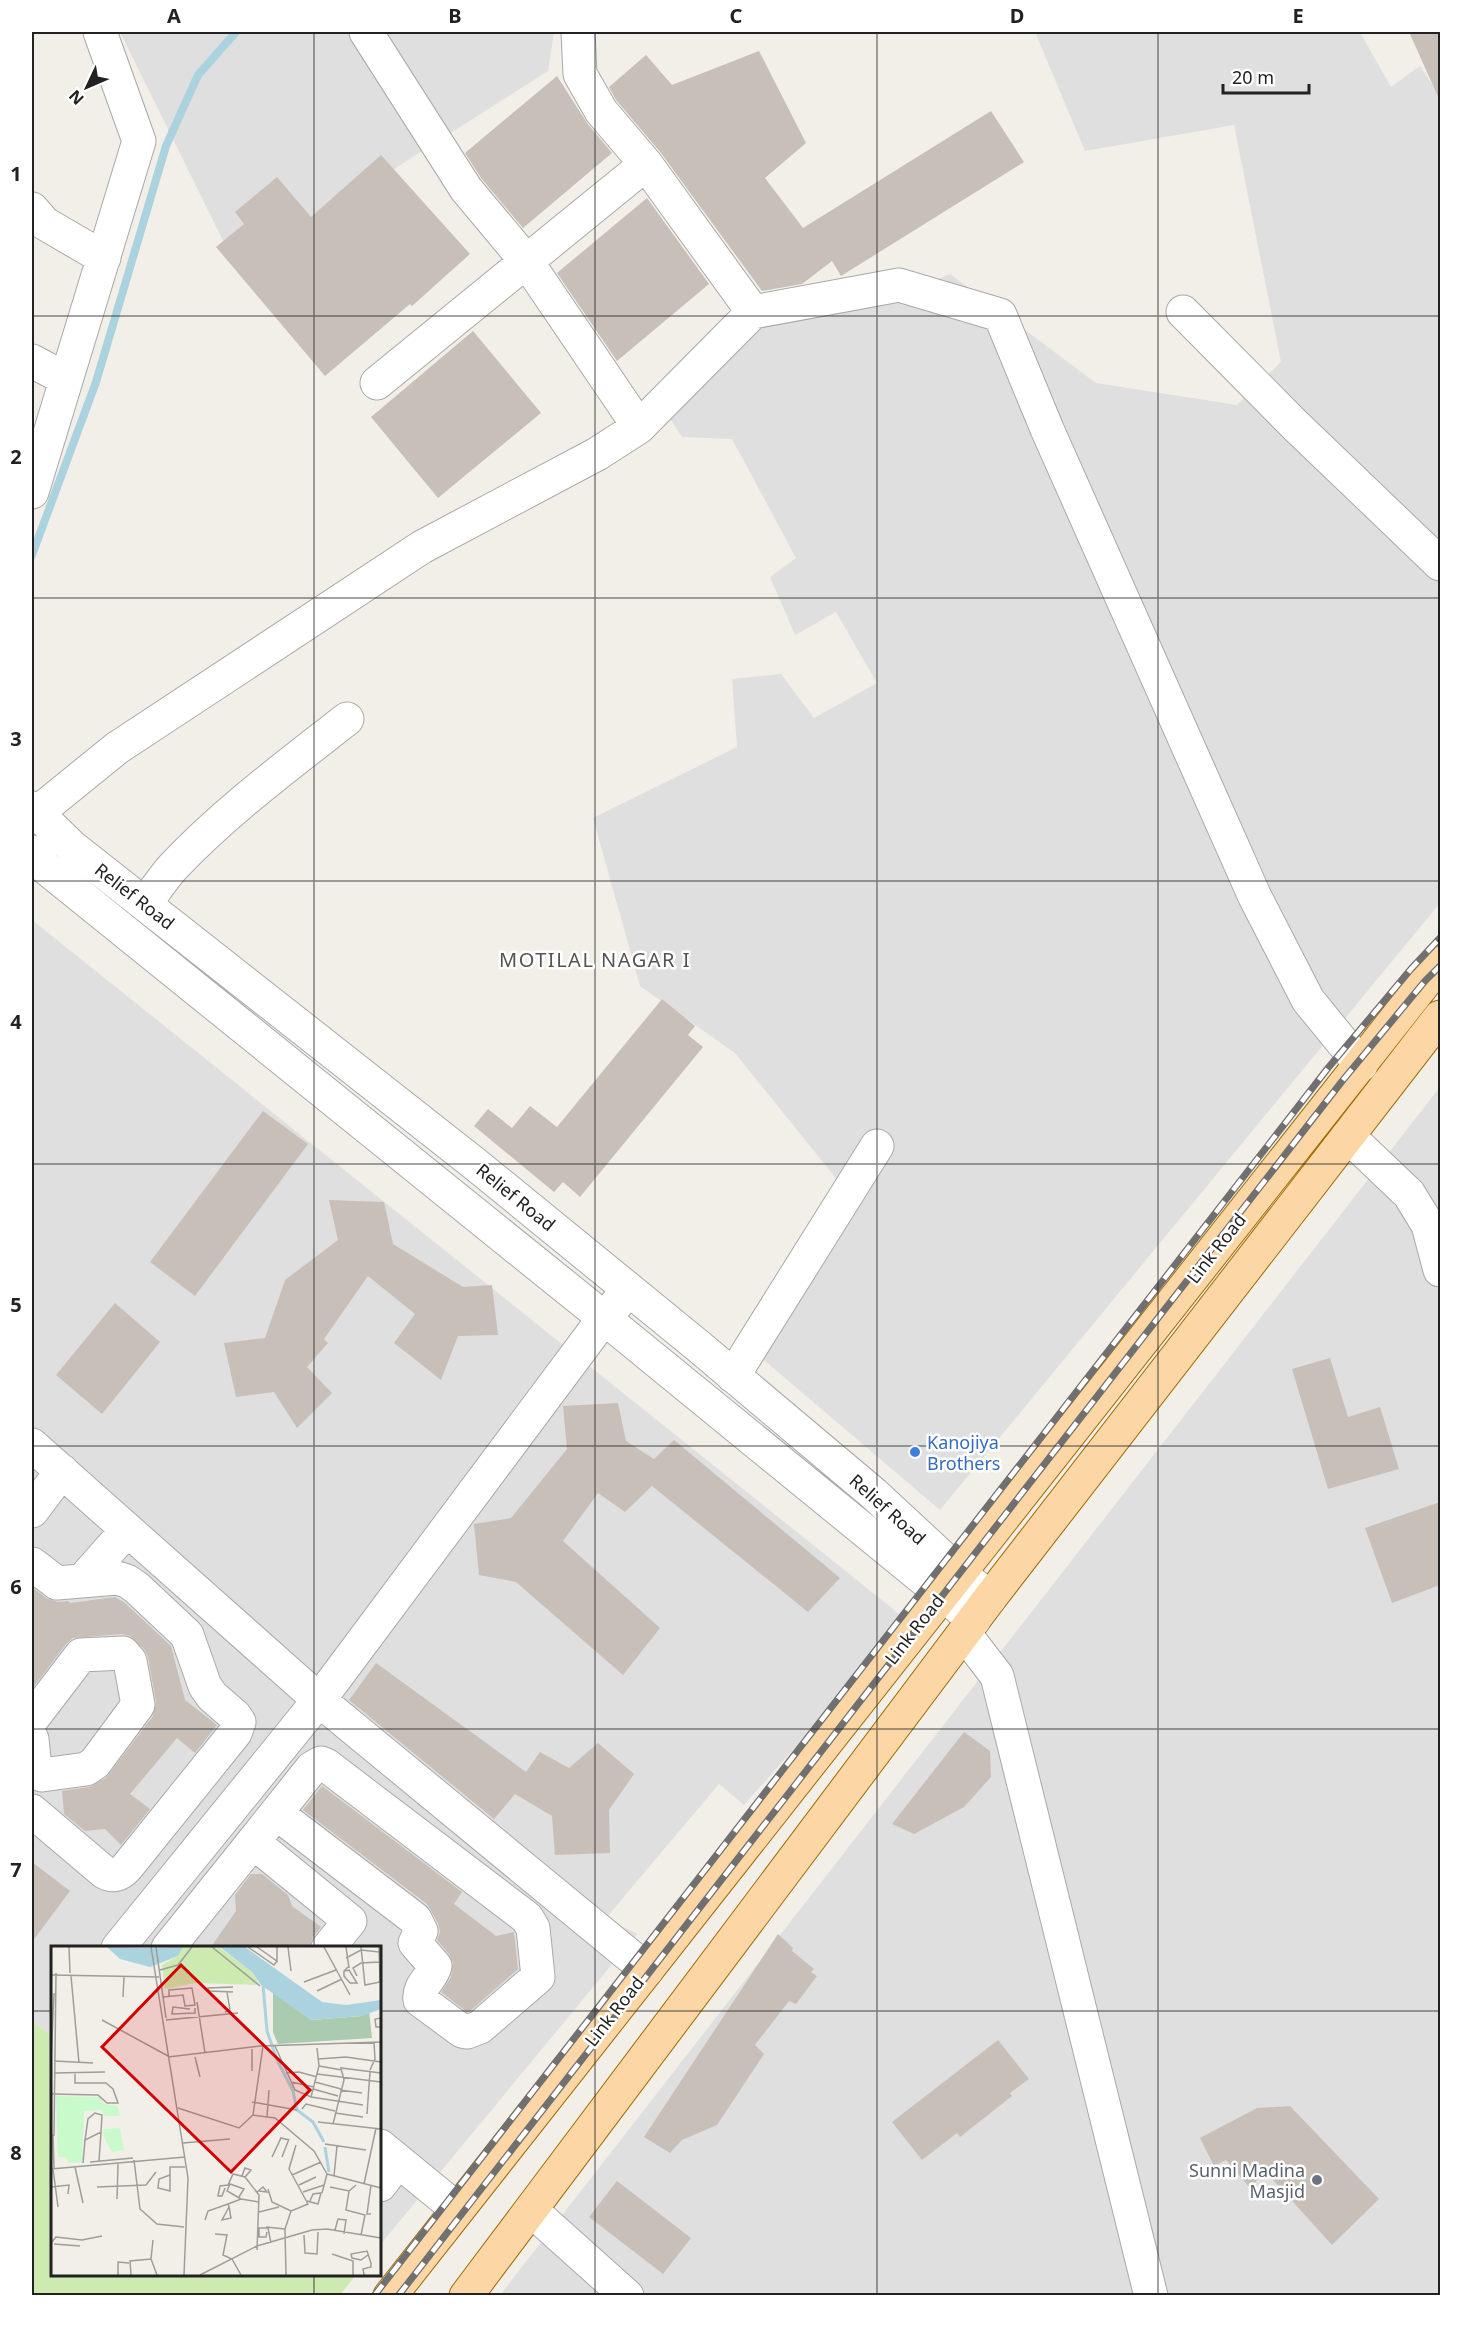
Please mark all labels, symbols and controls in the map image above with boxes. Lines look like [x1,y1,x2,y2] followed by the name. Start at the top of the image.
[167,2,181,29] text: A
[448,2,462,29] text: B
[730,2,743,29] text: C
[1010,2,1024,29] text: D
[1292,2,1304,29] text: E
[57,57,117,117] north arrow
[1223,57,1308,95] scale bar
[1232,65,1274,89] text: 20 m
[64,85,89,110] text: N
[10,160,22,187] text: 1
[10,443,22,470] text: 2
[10,725,22,752] text: 3
[90,857,180,935] street label: Relief Road
[499,946,691,973] district label: MOTILAL NAGAR I
[10,1008,22,1035] text: 4
[472,1158,560,1236] street label: Relief Road
[1181,1208,1251,1288] street label: Link Road
[10,1291,22,1318] text: 5
[927,1430,1001,1475] place label: Kanojiya Brothers
[908,1445,922,1459] marker: Kanojiya Brothers
[845,1468,931,1550] street label: Relief Road
[10,1573,22,1600] text: 6
[879,1589,949,1669] street label: Link Road
[10,1856,22,1883] text: 7
[51,1946,381,2276] inset map
[579,1971,649,2051] street label: Link Road
[10,2139,22,2166] text: 8
[1189,2158,1305,2203] place label: Sunni Madina Masjid
[1310,2173,1324,2187] marker: Sunni Madina Masjid

